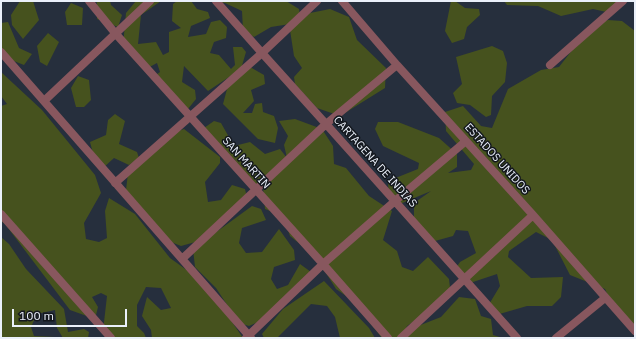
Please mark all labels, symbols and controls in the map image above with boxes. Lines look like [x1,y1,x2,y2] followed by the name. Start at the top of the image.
[330,114,420,210] street label: CARTAGENA DE INDIAS
[462,121,532,197] street label: ESTADOS UNIDOS
[219,134,273,192] street label: SAN MARTIN
[14,301,129,327] scale bar
[19,308,54,323] text: 100 m

